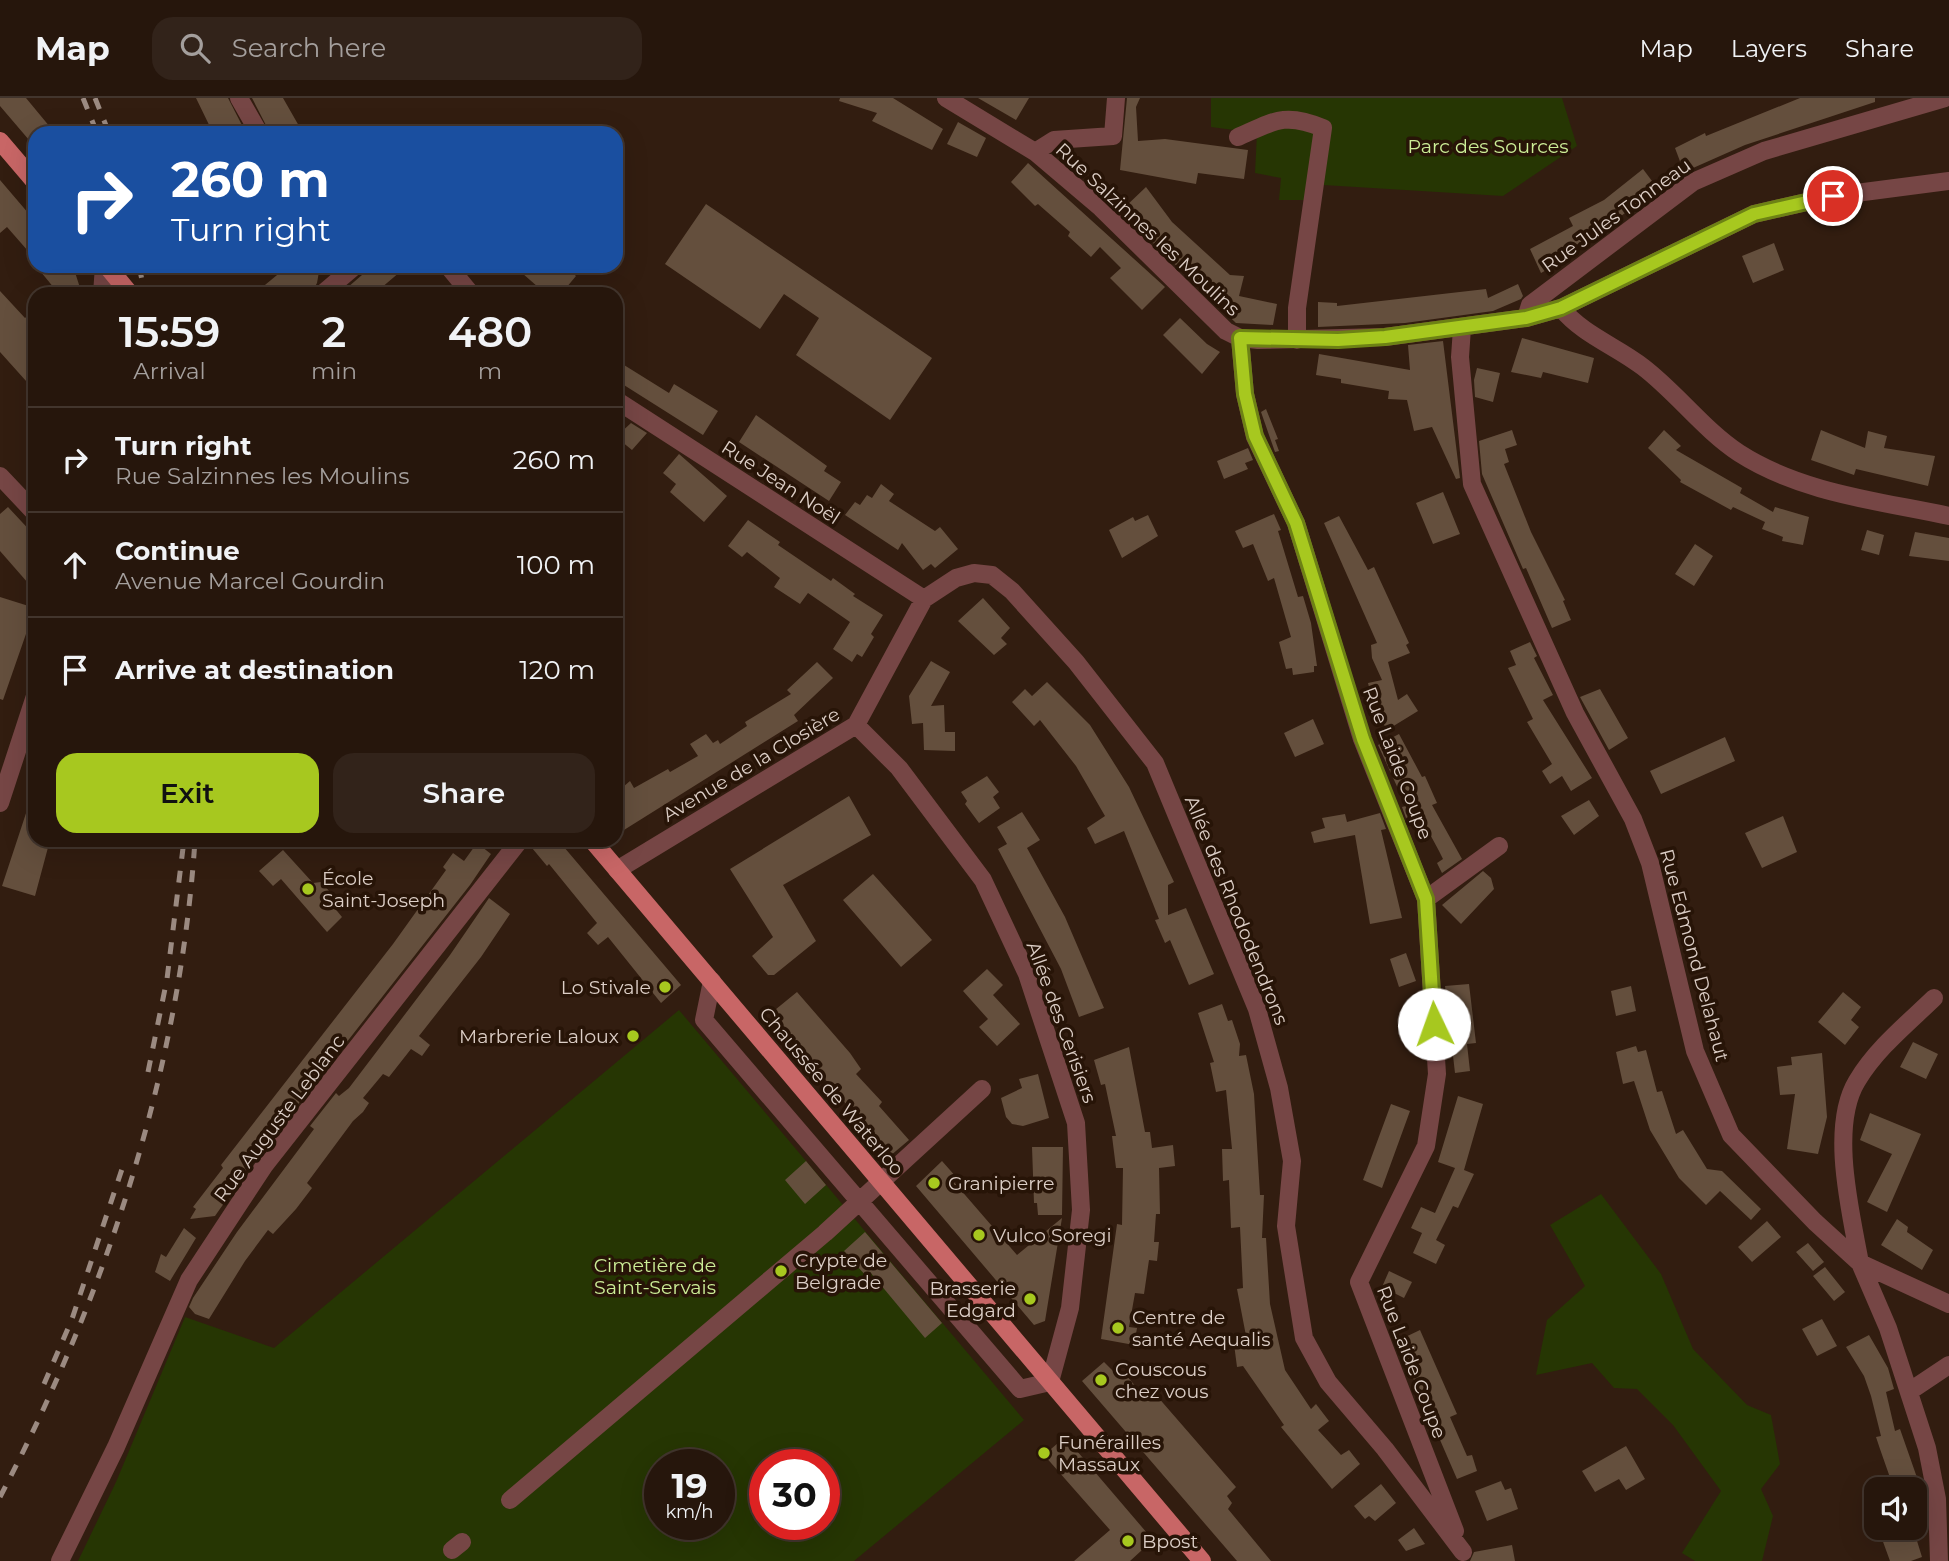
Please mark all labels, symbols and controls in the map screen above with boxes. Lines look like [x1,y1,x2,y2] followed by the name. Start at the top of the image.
[152,17,642,80] search box
[35,28,110,68] text: Map
[176,29,214,67] icon: search
[232,32,386,64] text: Search here
[1639,34,1693,63] text: Map
[1731,34,1807,63] text: Layers
[1845,34,1914,63] text: Share
[1407,135,1569,158] park label: Parc des Sources
[1051,138,1244,321] street label: Rue Salzinnes les Moulins
[171,150,330,209] text: 260 m
[56,154,147,245] icon: right
[1537,154,1695,277] street label: Rue Jules Tonneau
[1803,166,1863,226] pin
[1814,177,1852,215] icon: arrive
[171,210,331,249] text: Turn right
[119,306,220,358] text: 15:59
[322,306,346,358] text: 2
[448,306,532,358] text: 480
[133,357,206,385] text: Arrival
[311,357,357,385] text: min
[478,357,502,385] text: m
[115,430,251,462] text: Turn right
[717,436,844,529] street label: Rue Jean Noël
[56,441,94,479] icon: right
[513,444,595,476] text: 260 m
[115,462,409,490] text: Rue Salzinnes les Moulins
[115,535,240,567] text: Continue
[56,546,94,584] icon: ahead
[517,549,595,581] text: 100 m
[115,567,385,595] text: Avenue Marcel Gourdin
[56,651,94,689] icon: arrive
[115,654,394,686] text: Arrive at destination
[519,654,595,686] text: 120 m
[1358,683,1437,843] street label: Rue Laide Coupe
[659,702,844,826] street label: Avenue de la Closière
[56,753,319,833] button: Exit
[333,753,595,833] button: Share
[1180,792,1293,1028] street label: Allée des Rhododendrons
[1655,846,1734,1064] street label: Rue Edmond Delahaut
[322,867,445,912] place label: École Saint-Joseph
[300,881,316,897] marker: École Saint-Joseph
[1022,938,1101,1106] street label: Allée des Cerisiers
[561,976,651,999] place label: Lo Stivale
[657,979,673,995] marker: Lo Stivale
[1397,987,1471,1061] position arrow
[754,1002,909,1180] street label: Chaussée de Waterloo
[459,1025,619,1048] place label: Marbrerie Laloux
[625,1028,641,1044] marker: Marbrerie Laloux
[209,1030,350,1206] street label: Rue Auguste Leblanc
[948,1172,1055,1195] place label: Granipierre
[926,1175,942,1191] marker: Granipierre
[993,1224,1112,1247] place label: Vulco Soregi
[971,1227,987,1243] marker: Vulco Soregi
[795,1249,887,1294] place label: Crypte de Belgrade
[594,1254,716,1299] park label: Cimetière de Saint-Servais
[773,1263,789,1279] marker: Crypte de Belgrade
[930,1277,1016,1322] place label: Brasserie Edgard
[1372,1282,1451,1442] street label: Rue Laide Coupe
[1022,1291,1038,1307] marker: Brasserie Edgard
[1132,1306,1271,1351] place label: Centre de santé Aequalis
[1110,1320,1126,1336] marker: Centre de santé Aequalis
[1115,1358,1208,1403] place label: Couscous chez vous
[1093,1372,1109,1388] marker: Couscous chez vous
[1058,1431,1161,1476] place label: Funérailles Massaux
[1036,1445,1052,1461] marker: Funérailles Massaux
[749,1449,840,1540] speed limit sign: 30
[671,1464,708,1507] text: 19
[1864,1477,1927,1540] map controls
[1864,1477,1927,1540] button: sound
[665,1501,714,1523] text: km/h
[1142,1530,1198,1553] place label: Bpost
[1120,1533,1136,1549] marker: Bpost

